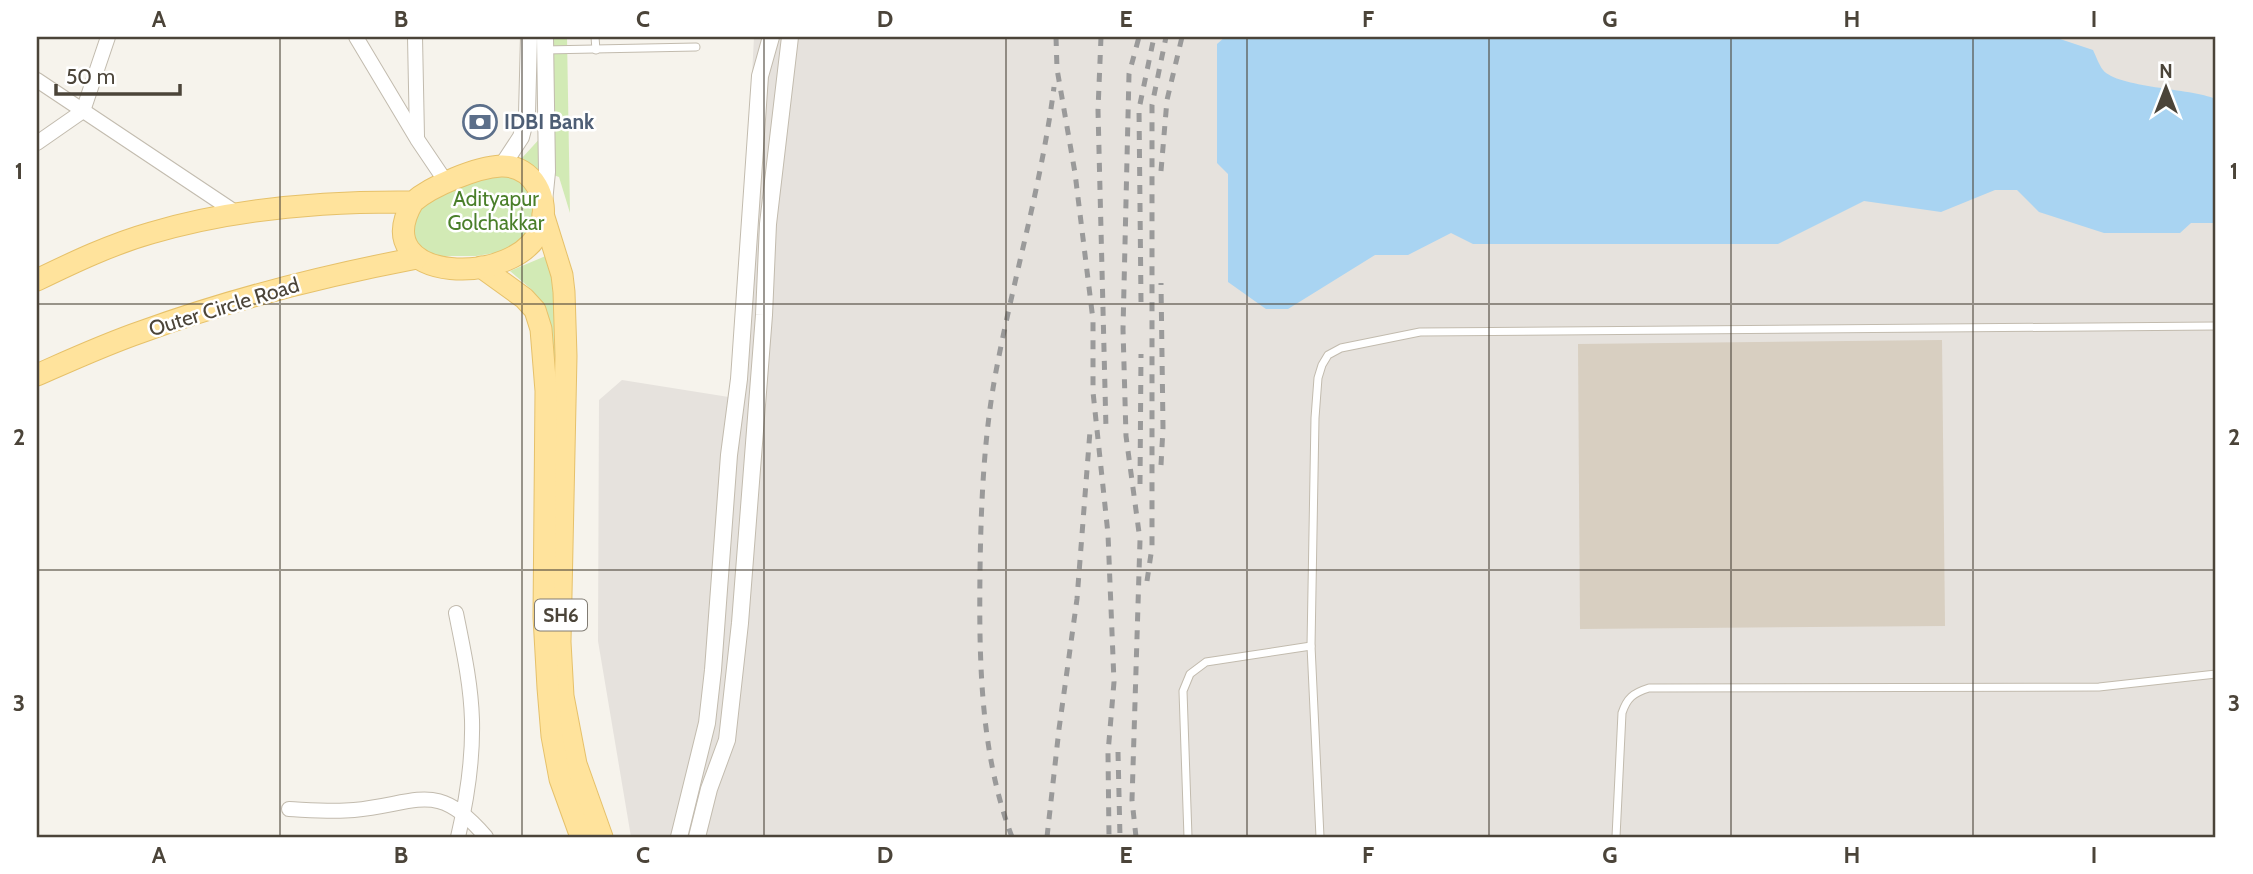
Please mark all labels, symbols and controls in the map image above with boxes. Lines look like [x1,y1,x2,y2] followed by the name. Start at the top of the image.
[152,5,167,33] text: A
[394,5,408,33] text: B
[636,5,650,33] text: C
[877,5,893,33] text: D
[1119,5,1133,33] text: E
[1362,5,1374,33] text: F
[1602,5,1618,33] text: G
[1844,5,1860,33] text: H
[2091,5,2097,33] text: I
[56,52,180,96] scale bar
[2130,52,2200,122] north arrow
[2159,60,2173,83] text: N
[66,64,115,89] text: 50 m
[461,103,499,141] bank icon: IDBI Bank
[504,109,595,134] place label: IDBI Bank
[15,157,23,185] text: 1
[2230,157,2238,185] text: 1
[448,186,545,235] park label: Adityapur Golchakkar
[146,272,302,341] street label: Outer Circle Road
[13,423,25,451] text: 2
[2228,423,2240,451] text: 2
[535,600,587,630] road number: SH6
[13,689,25,717] text: 3
[2228,689,2240,717] text: 3
[152,841,167,869] text: A
[394,841,408,869] text: B
[636,841,650,869] text: C
[877,841,893,869] text: D
[1119,841,1133,869] text: E
[1362,841,1374,869] text: F
[1602,841,1618,869] text: G
[1844,841,1860,869] text: H
[2091,841,2097,869] text: I

